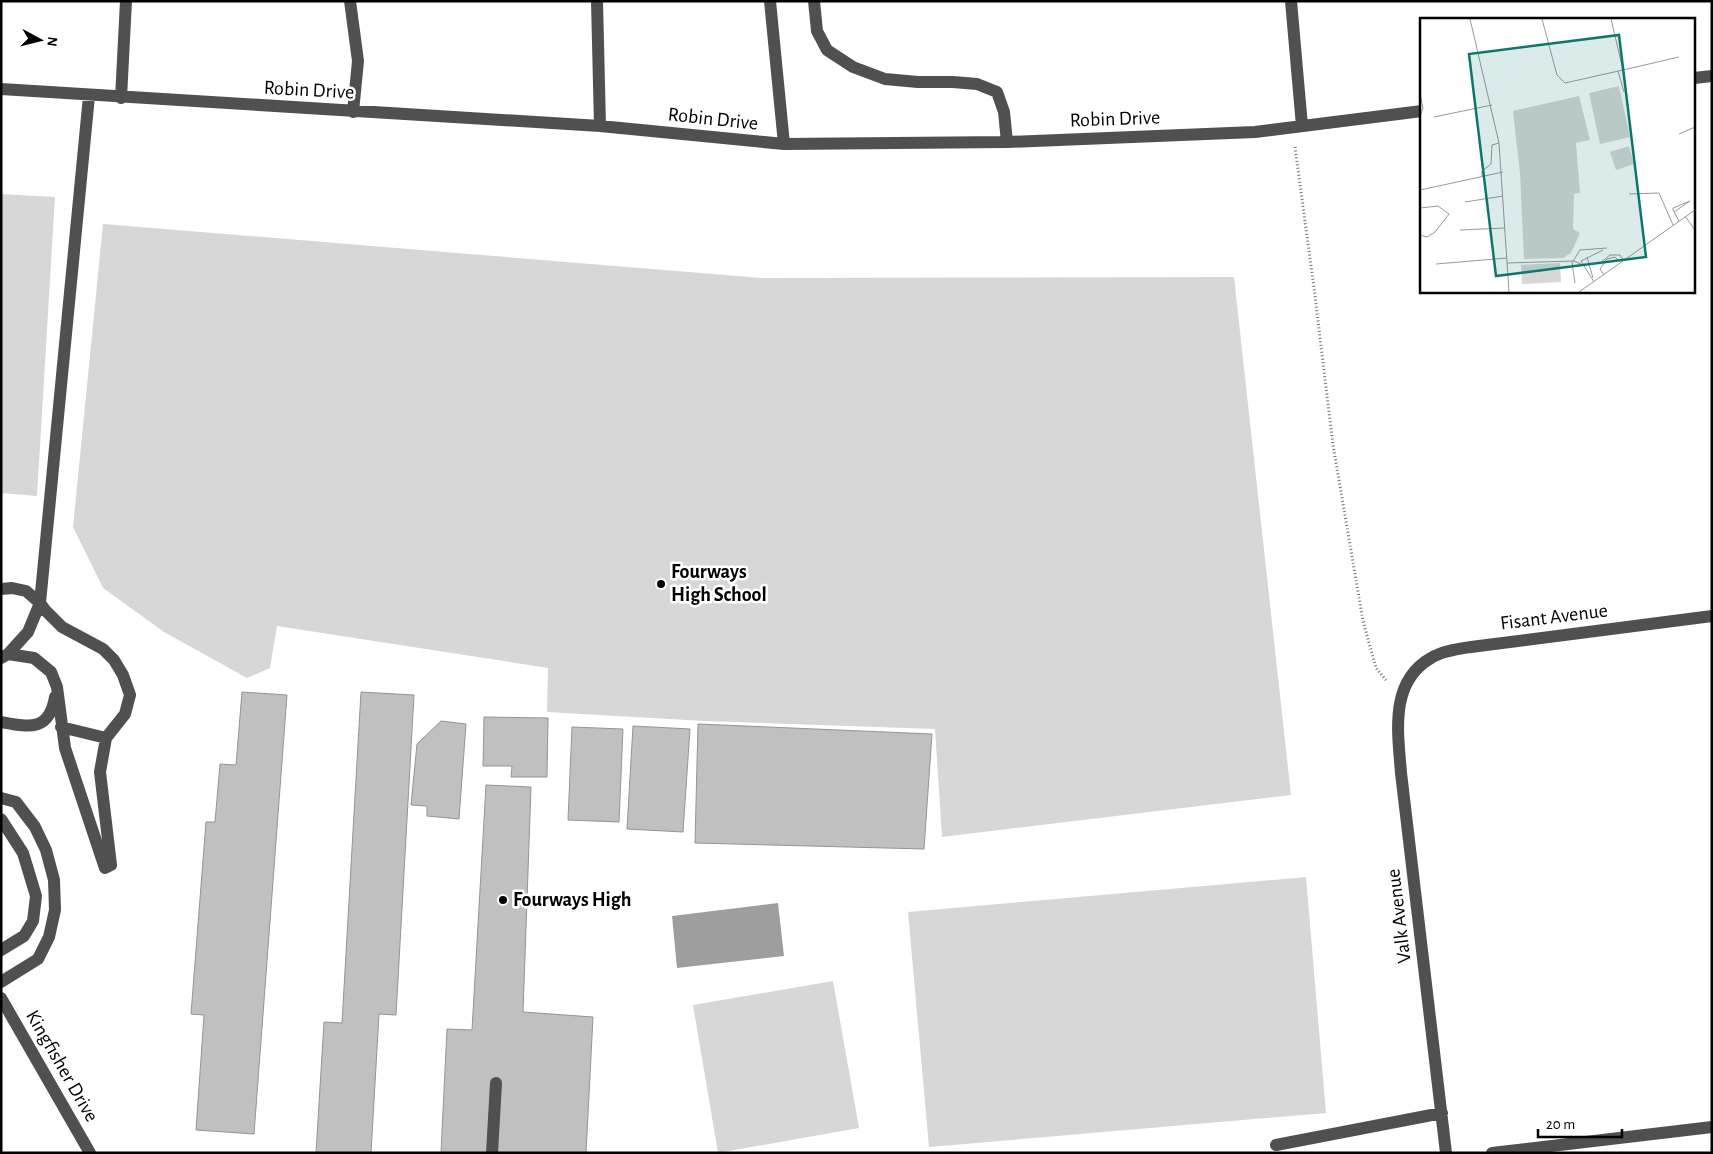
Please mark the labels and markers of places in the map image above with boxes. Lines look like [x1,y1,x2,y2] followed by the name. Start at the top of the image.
[671,562,767,605] place label: Fourways High School
[655,578,667,590] marker: Fourways High School
[513,890,632,910] place label: Fourways High
[497,894,509,906] marker: Fourways High

